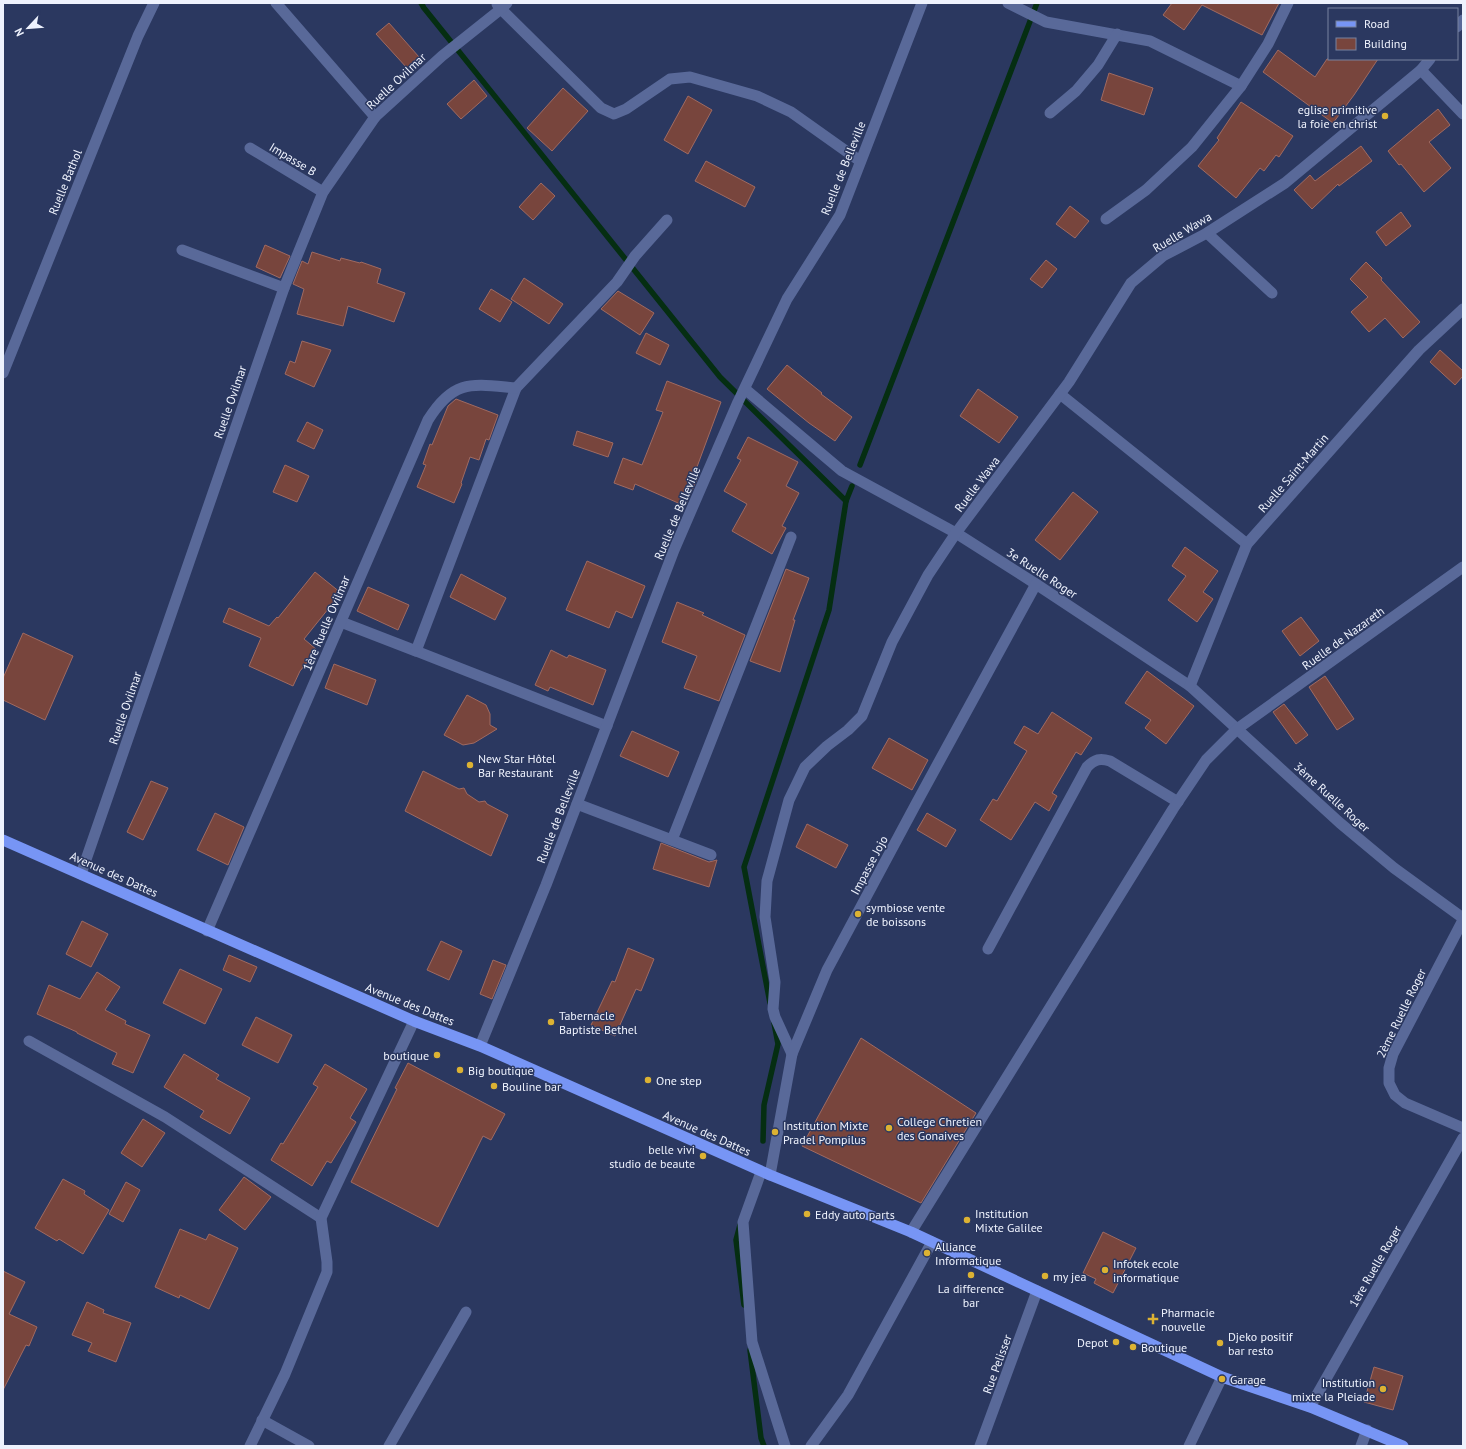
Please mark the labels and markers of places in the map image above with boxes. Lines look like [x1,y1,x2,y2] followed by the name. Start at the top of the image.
[1297,102,1377,131] place label: eglise primitive la foie en christ
[1380,111,1390,121] marker: eglise primitive la foie en christ
[478,751,556,780] place label: New Star Hôtel Bar Restaurant
[465,760,475,770] marker: New Star Hôtel Bar Restaurant
[866,900,945,929] place label: symbiose vente de boissons
[853,909,863,919] marker: symbiose vente de boissons
[559,1008,638,1037] place label: Tabernacle Baptiste Bethel
[546,1017,556,1027] marker: Tabernacle Baptiste Bethel
[383,1048,429,1063] place label: boutique
[432,1050,442,1060] marker: boutique
[468,1063,534,1078] place label: Big boutique
[455,1065,465,1075] marker: Big boutique
[656,1073,702,1088] place label: One step
[643,1075,653,1085] marker: One step
[502,1079,561,1094] place label: Bouline bar
[489,1081,499,1091] marker: Bouline bar
[897,1114,982,1143] place label: College Chretien des Gonaives
[783,1118,868,1147] place label: Institution Mixte Pradel Pompilus
[884,1123,894,1133] marker: College Chretien des Gonaives
[770,1127,780,1137] marker: Institution Mixte Pradel Pompilus
[609,1142,695,1171] place label: belle vivi studio de beaute
[698,1151,708,1161] marker: belle vivi studio de beaute
[975,1206,1043,1235] place label: Institution Mixte Galilee
[815,1207,895,1222] place label: Eddy auto parts
[802,1209,812,1219] marker: Eddy auto parts
[962,1215,972,1225] marker: Institution Mixte Galilee
[935,1239,1001,1268] place label: Alliance Informatique
[922,1248,932,1258] marker: Alliance Informatique
[1113,1256,1179,1285] place label: Infotek ecole informatique
[1100,1265,1110,1275] marker: Infotek ecole informatique
[1053,1269,1086,1284] place label: my jea
[966,1270,976,1280] marker: La difference bar
[1040,1271,1050,1281] marker: my jea
[938,1281,1004,1310] place label: La difference bar
[1161,1305,1215,1334] place label: Pharmacie nouvelle
[1148,1314,1158,1324] marker: Pharmacie nouvelle
[1228,1329,1294,1358] place label: Djeko positif bar resto
[1077,1335,1108,1350] place label: Depot
[1111,1337,1121,1347] marker: Depot
[1215,1338,1225,1348] marker: Djeko positif bar resto
[1141,1340,1187,1355] place label: Boutique
[1128,1342,1138,1352] marker: Boutique
[1230,1372,1266,1387] place label: Garage
[1217,1374,1227,1384] marker: Garage
[1292,1375,1375,1404] place label: Institution mixte la Pleiade
[1378,1384,1388,1394] marker: Institution mixte la Pleiade

